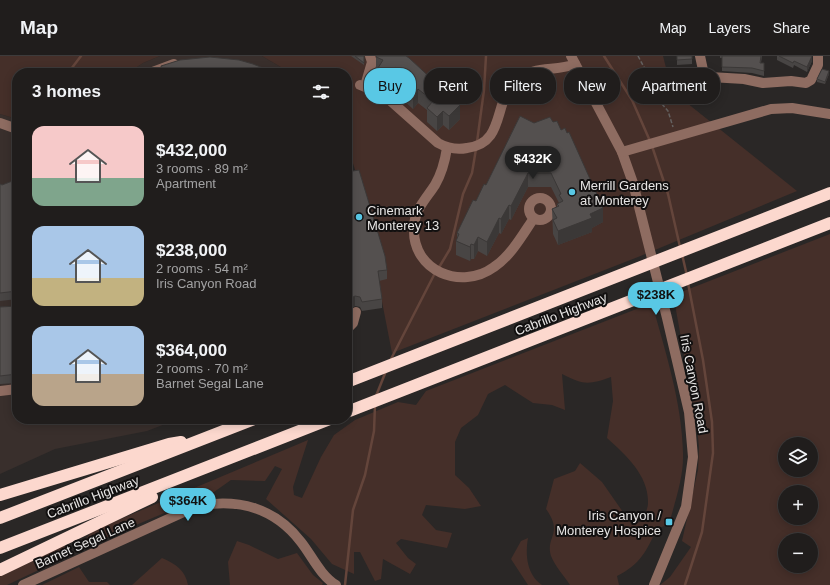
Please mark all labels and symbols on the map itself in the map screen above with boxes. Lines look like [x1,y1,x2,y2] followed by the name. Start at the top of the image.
[505,146,561,180] pin: $432K
[580,178,669,208] place label: Merrill Gardens at Monterey
[567,187,577,197] marker: Merrill Gardens at Monterey
[367,203,439,233] place label: Cinemark Monterey 13
[354,212,364,222] marker: Cinemark Monterey 13
[628,282,684,316] pin: $238K
[513,289,610,338] street label: Cabrillo Highway
[677,333,711,435] street label: Iris Canyon Road
[45,472,142,521] street label: Cabrillo Highway
[160,488,216,522] pin: $364K
[556,508,661,538] place label: Iris Canyon / Monterey Hospice
[33,514,137,572] street label: Barnet Segal Lane
[664,517,674,527] marker: Iris Canyon / Monterey Hospice

